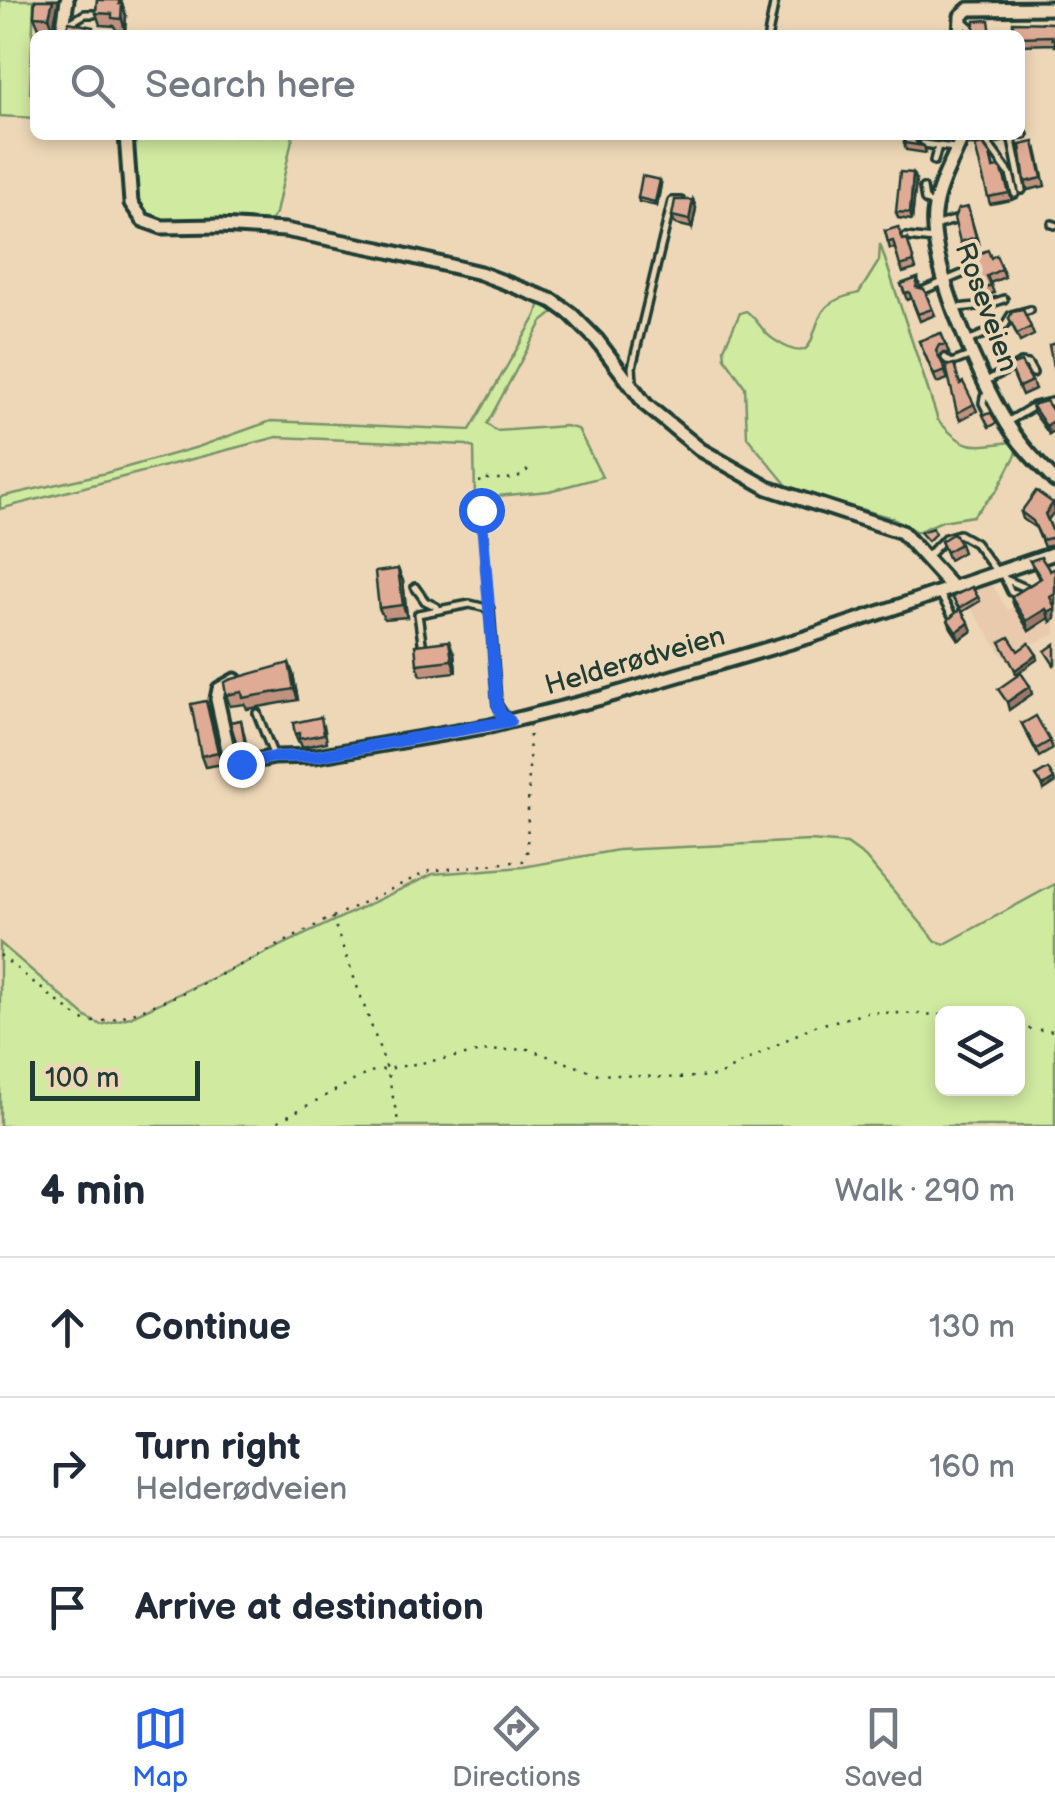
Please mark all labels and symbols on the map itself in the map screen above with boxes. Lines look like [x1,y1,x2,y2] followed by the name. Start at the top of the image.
[947,238,1025,376] street label: Roseveien
[459,488,505,534] route start
[541,620,729,702] street label: Helderødveien
[219,742,265,788] route end
[30,1056,200,1100] scale bar

